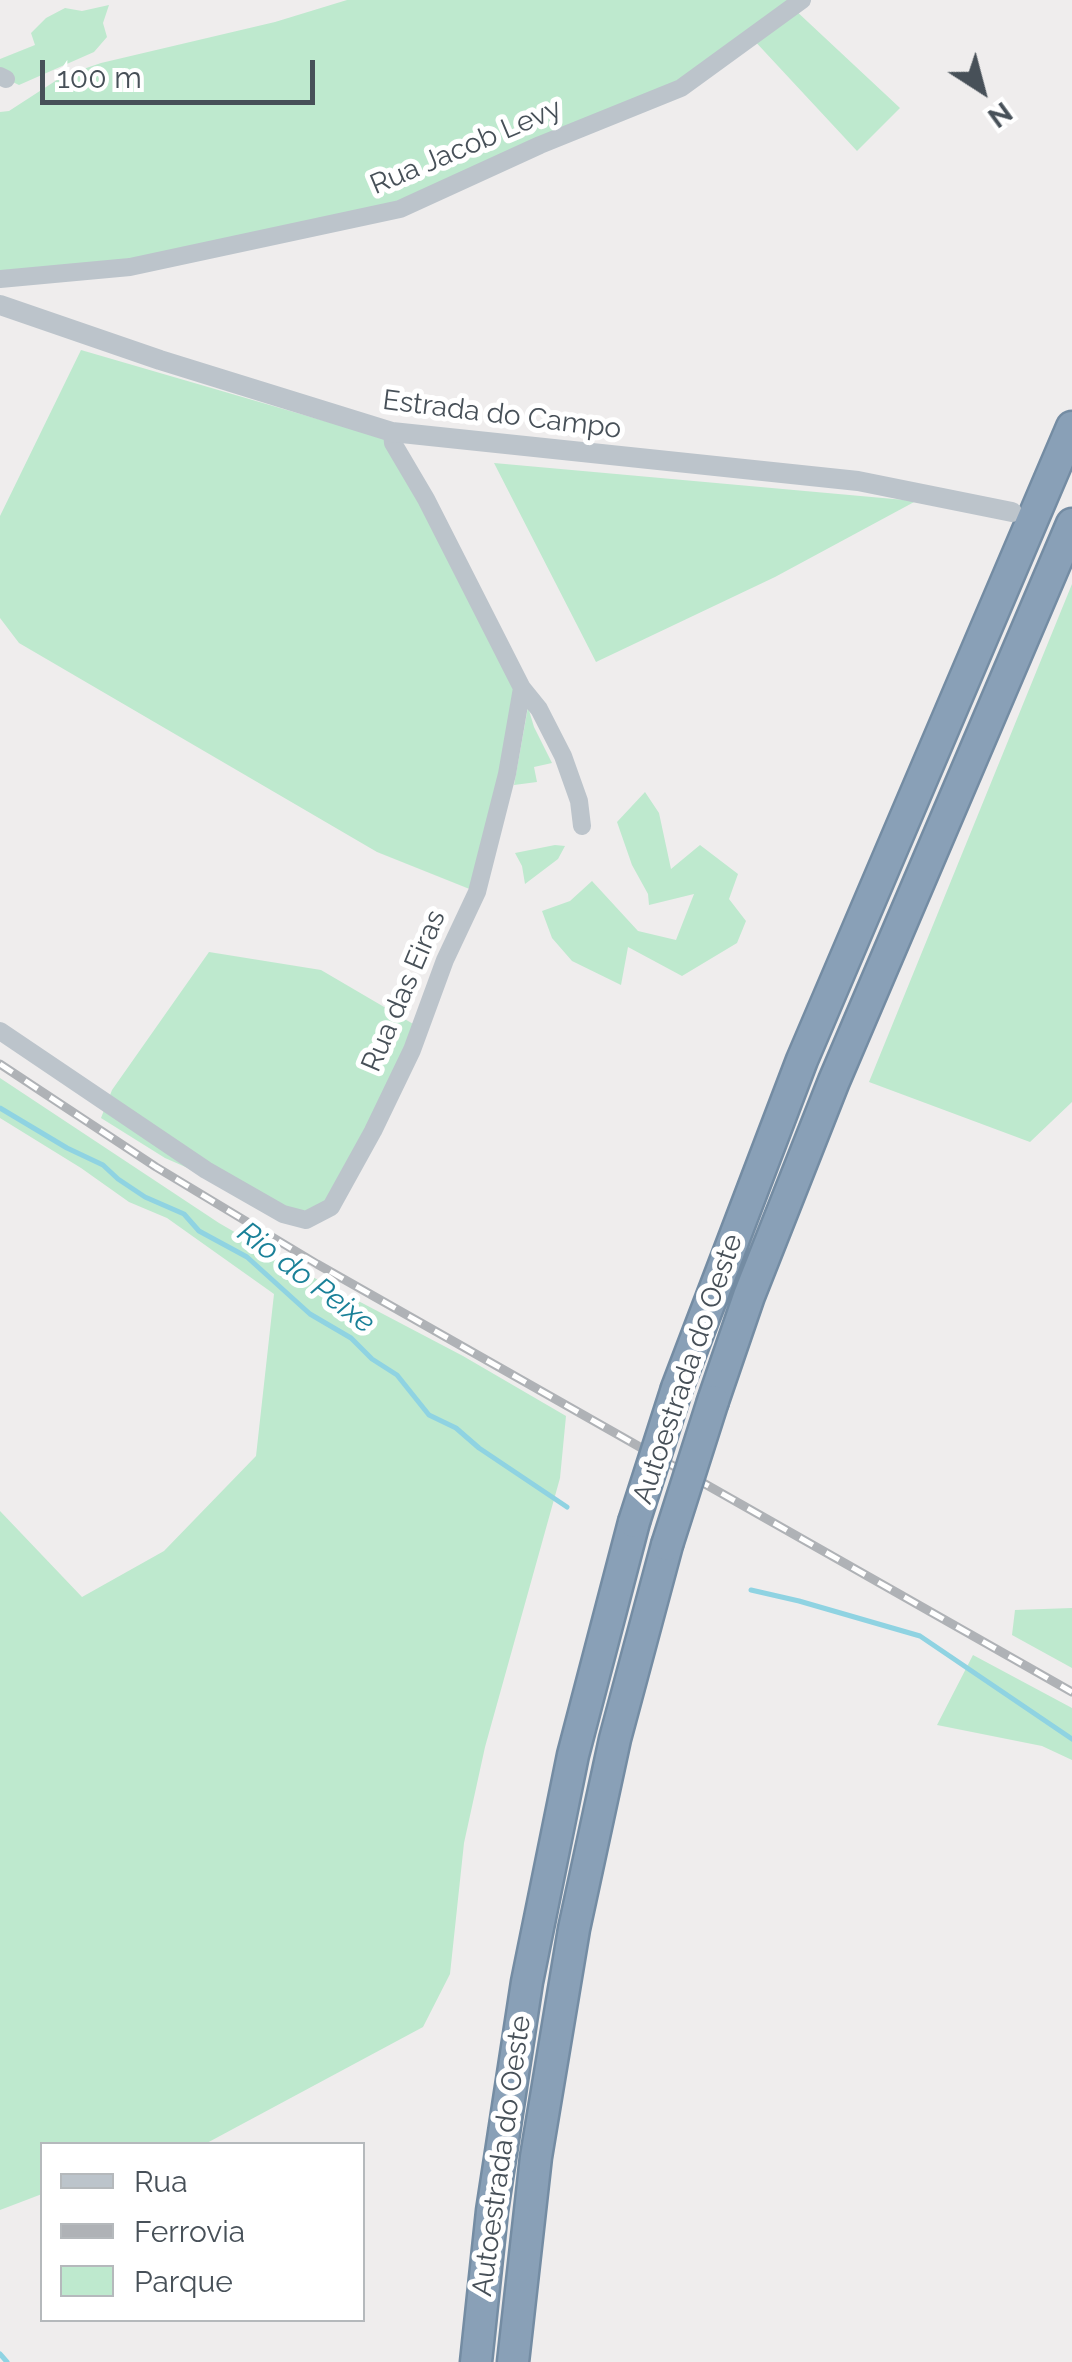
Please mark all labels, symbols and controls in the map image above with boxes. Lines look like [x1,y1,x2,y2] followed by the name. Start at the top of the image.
[45,40,320,102] scale bar
[932,40,1032,140] north arrow
[57,60,142,95] text: 100 m
[366,92,566,202] street label: Rua Jacob Levy
[982,95,1018,134] text: N
[381,384,623,446] street label: Estrada do Campo
[355,905,453,1077] street label: Rua das Eiras
[230,1215,382,1341] water label: Rio do Peixe
[626,1230,750,1508] street label: Autoestrada do Oeste
[466,2014,538,2298] street label: Autoestrada do Oeste
[40,2142,365,2322] legend
[134,2164,188,2199] text: Rua
[134,2214,245,2249] text: Ferrovia
[134,2264,233,2299] text: Parque

